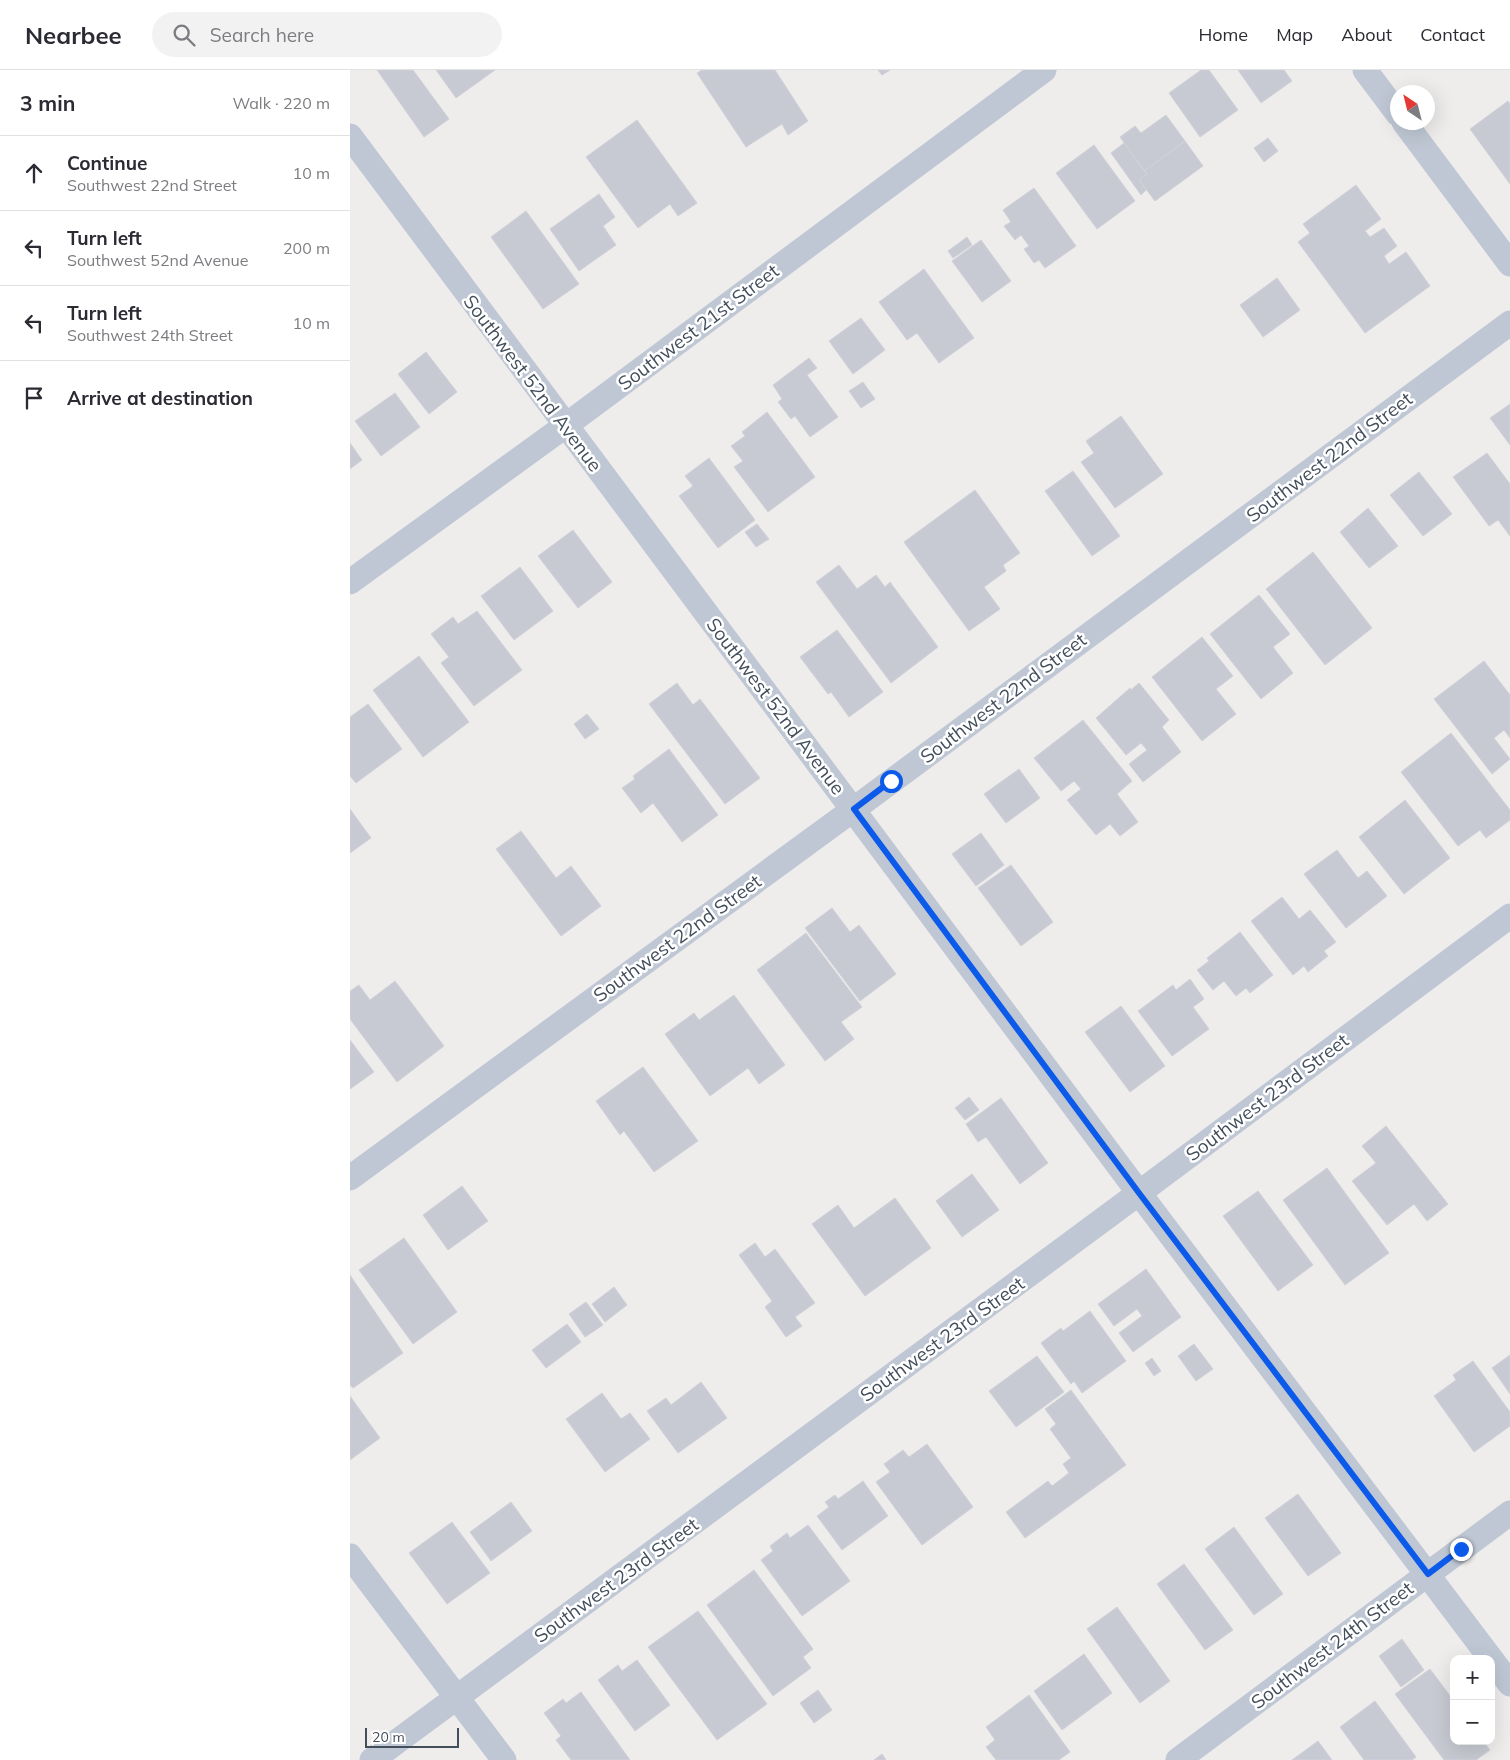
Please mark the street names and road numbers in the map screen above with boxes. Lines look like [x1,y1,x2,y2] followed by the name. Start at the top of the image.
[613,258,783,395] street label: Southwest 21st Street
[459,290,607,476] street label: Southwest 52nd Avenue
[1241,386,1417,527] street label: Southwest 22nd Street
[702,613,850,799] street label: Southwest 52nd Avenue
[915,627,1091,768] street label: Southwest 22nd Street
[588,869,766,1007] street label: Southwest 22nd Street
[1181,1028,1353,1166] street label: Southwest 23rd Street
[855,1271,1029,1407] street label: Southwest 23rd Street
[529,1512,703,1648] street label: Southwest 23rd Street
[1246,1576,1418,1714] street label: Southwest 24th Street

